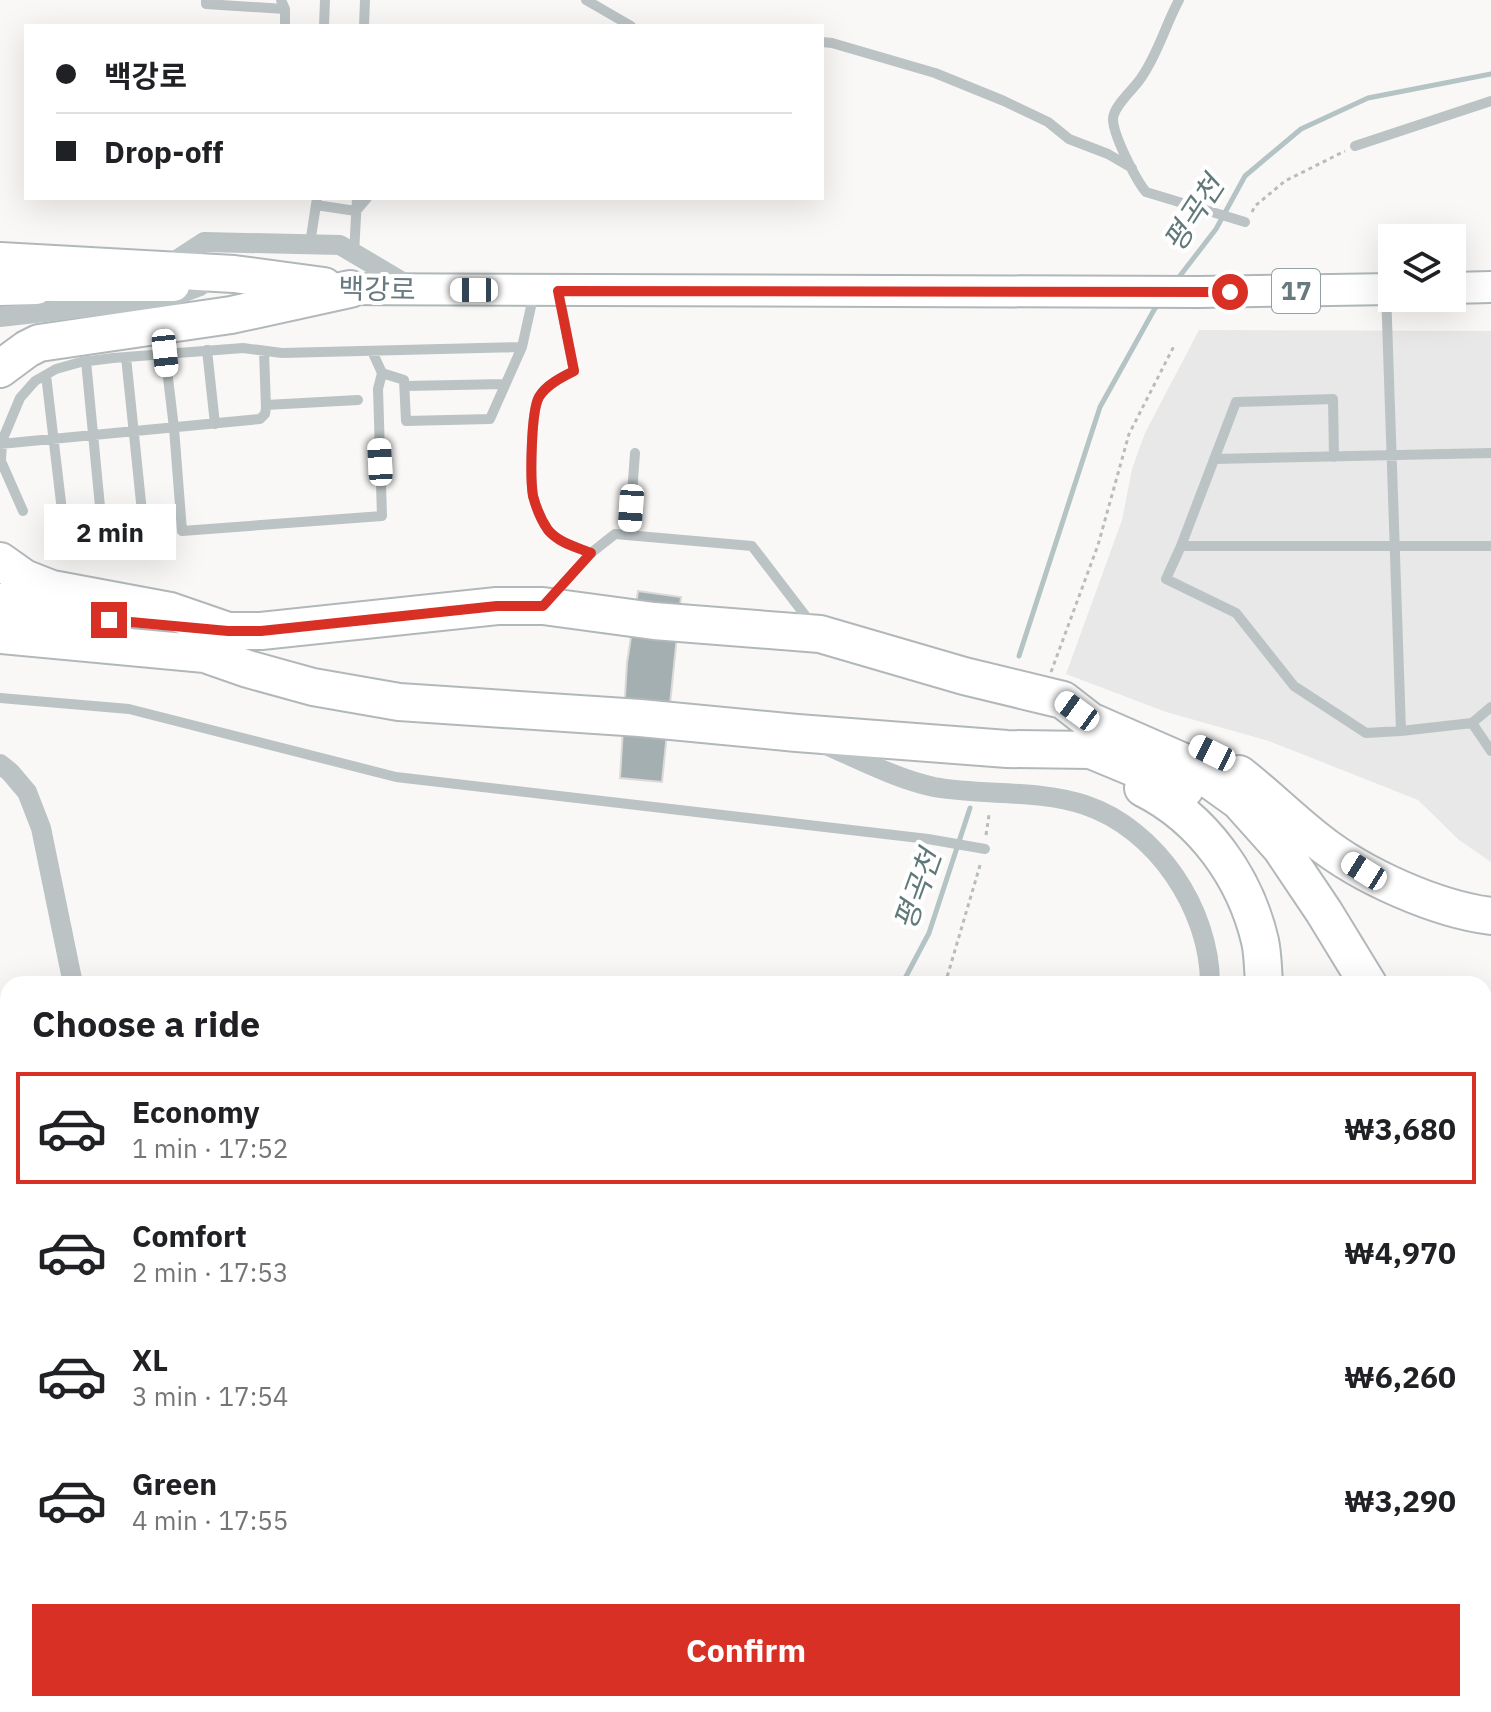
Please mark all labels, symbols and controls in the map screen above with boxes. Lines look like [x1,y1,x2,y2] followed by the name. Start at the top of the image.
[104,56,187,95] text: 백강로
[104,132,223,171] text: Drop-off
[1154,165,1233,259] water label: 평곡천
[1378,224,1466,312] map controls
[1378,224,1466,312] button: layers
[338,269,416,308] street label: 백강로
[1272,269,1320,313] road number: 17
[1212,274,1248,310] route start
[450,278,498,302] car
[151,328,179,378] car
[367,437,393,487] car
[617,483,645,533] car
[43,504,175,560] callout: 2 min
[76,515,144,549] text: 2 min
[91,602,127,638] route end
[1051,687,1103,735] car
[1185,732,1239,774] car
[884,841,950,935] water label: 평곡천
[1337,848,1391,894] car
[32,1000,260,1047] text: Choose a ride
[36,1092,108,1164] icon: car
[132,1092,260,1131] text: Economy
[1344,1109,1456,1148] text: ₩3,680
[132,1131,288,1165] text: 1 min · 17:52
[36,1216,108,1288] icon: car
[132,1216,247,1255] text: Comfort
[1344,1233,1456,1272] text: ₩4,970
[132,1255,288,1289] text: 2 min · 17:53
[36,1340,108,1412] icon: car
[132,1340,168,1379] text: XL
[1344,1357,1456,1396] text: ₩6,260
[132,1379,288,1413] text: 3 min · 17:54
[36,1464,108,1536] icon: car
[132,1464,217,1503] text: Green
[1344,1481,1456,1520] text: ₩3,290
[132,1503,288,1537] text: 4 min · 17:55
[32,1604,1460,1696] button: Confirm

